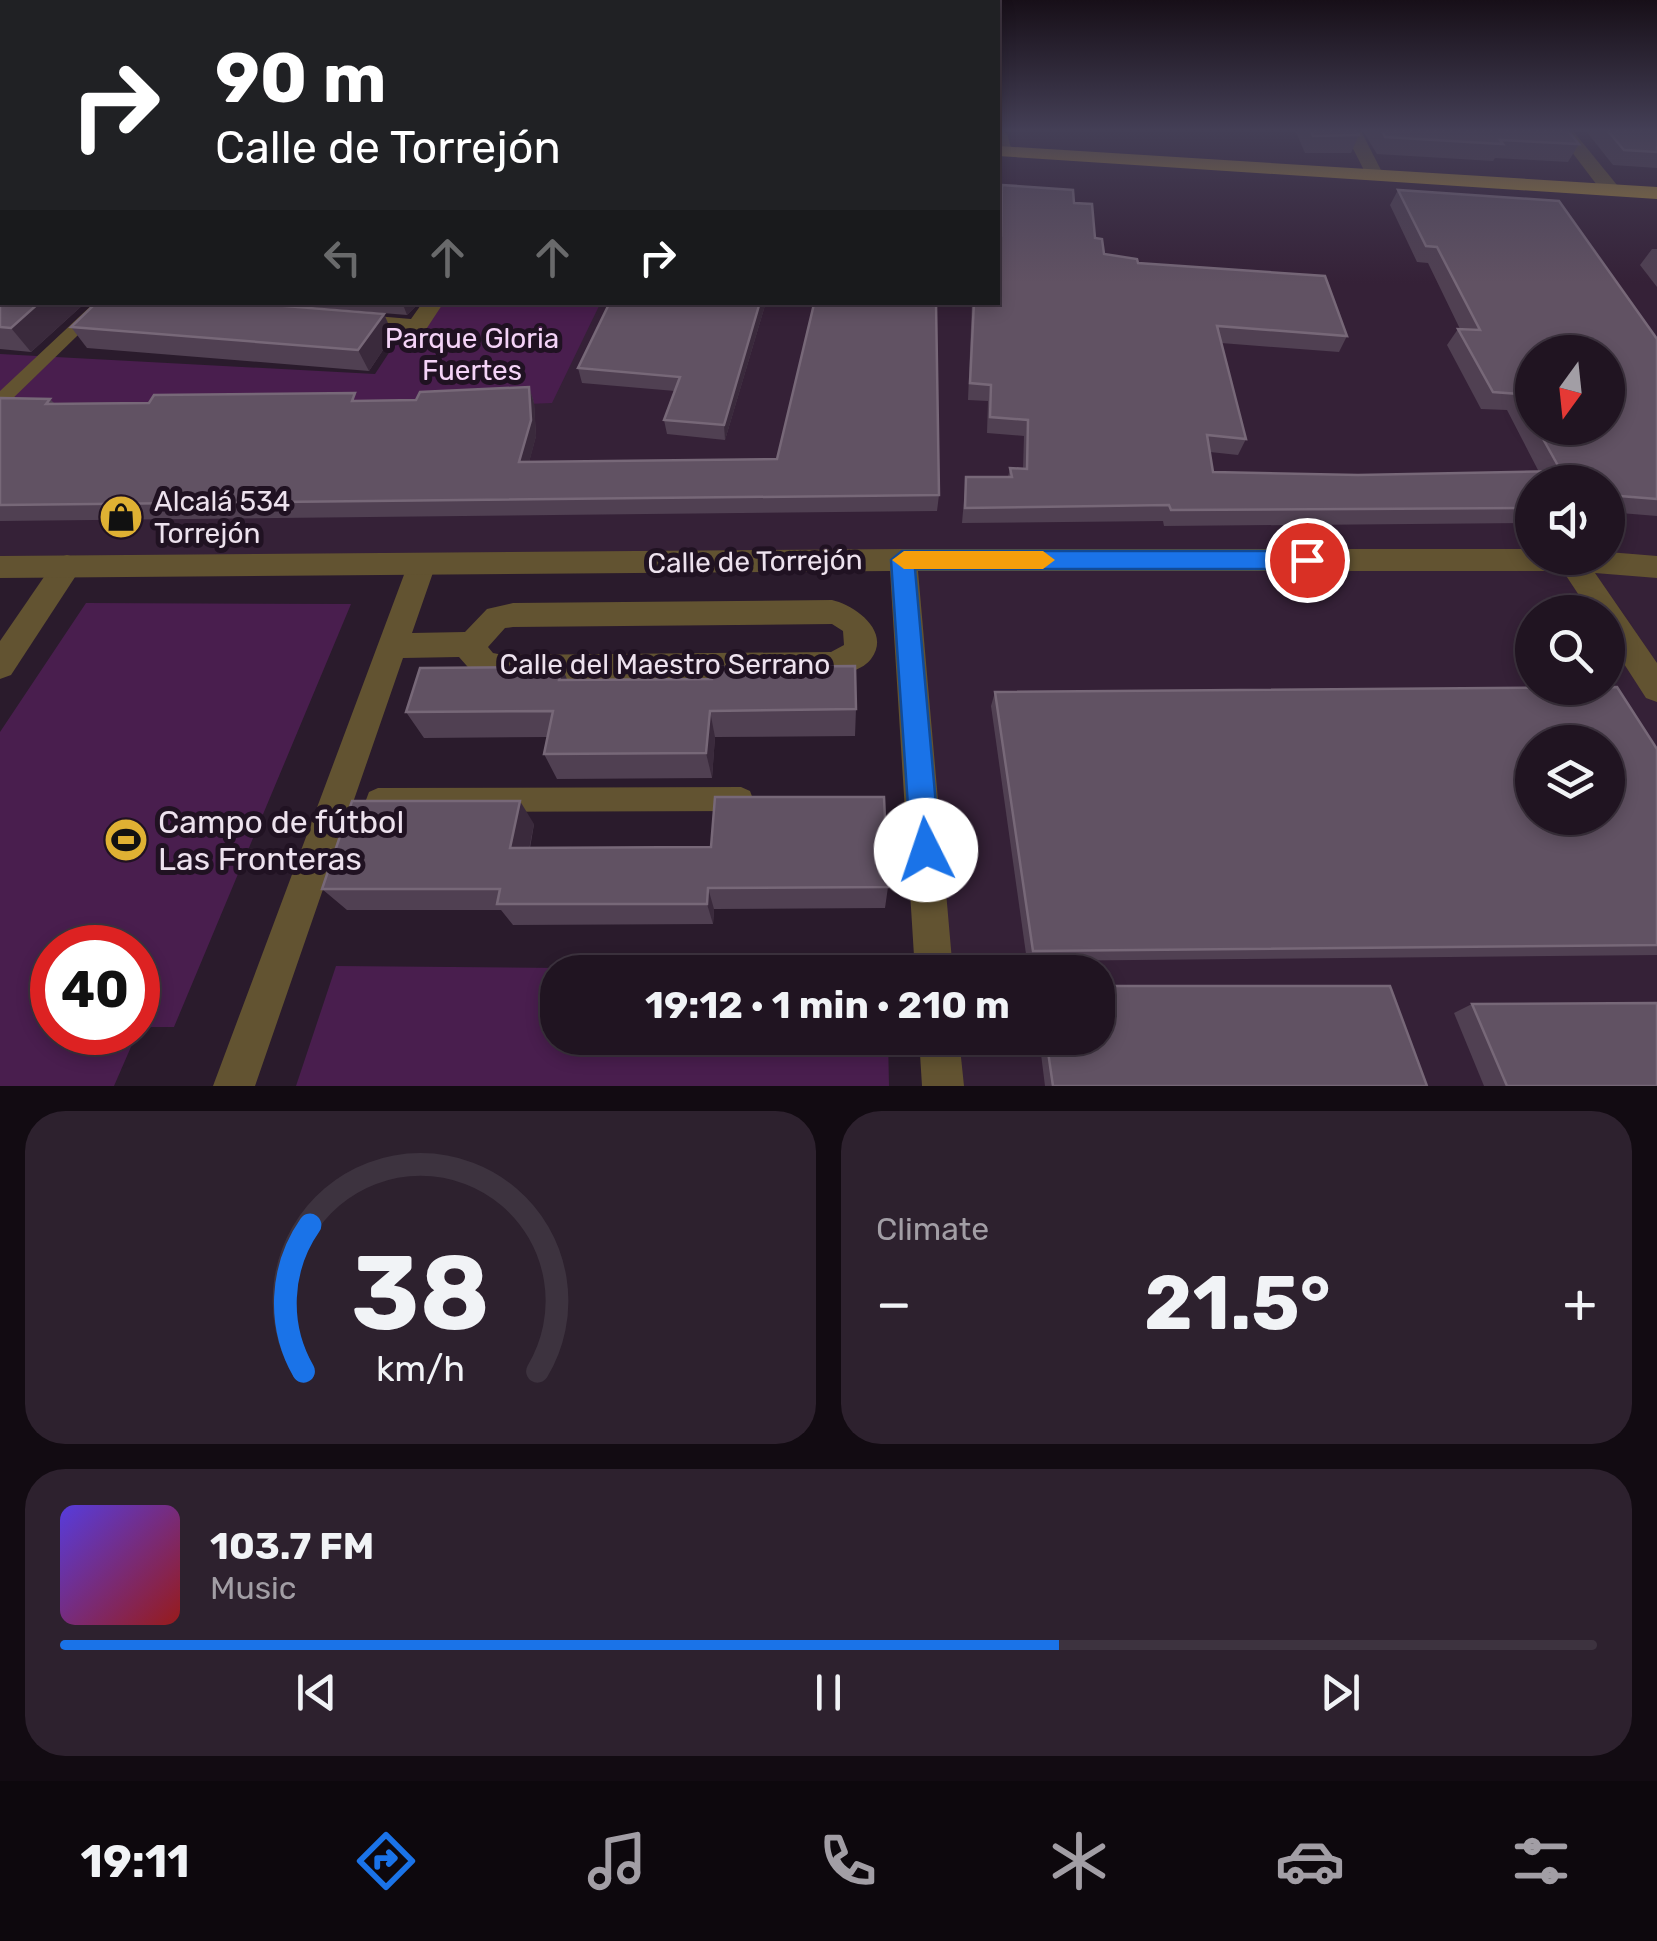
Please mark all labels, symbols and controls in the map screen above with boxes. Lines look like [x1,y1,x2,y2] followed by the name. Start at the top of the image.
[215,37,387,120] text: 90 m
[50,40,180,170] icon: right
[215,121,561,174] text: Calle de Torrejón
[315,230,370,285] icon: left
[420,230,475,285] icon: ahead
[525,230,580,285] icon: ahead
[630,230,685,285] icon: right
[385,322,559,387] park label: Parque Gloria Fuertes
[1515,335,1625,445] north arrow
[1515,335,1625,835] map controls
[1515,465,1625,575] button: sound
[154,485,290,550] place label: Alcalá 534 Torrejón
[98,494,144,540] shop icon: Alcalá 534 Torrejón
[1265,518,1350,603] pin
[1280,533,1335,588] icon: arrive
[647,543,863,580] street label: Calle de Torrejón
[1515,595,1625,705] button: search
[500,648,830,681] street label: Calle del Maestro Serrano
[1515,725,1625,835] button: layers
[874,798,978,902] position arrow
[158,803,404,878] place label: Campo de fútbol Las Fronteras
[103,817,149,863] sports icon: Campo de fútbol Las Fronteras
[30,925,160,1055] speed limit sign: 40
[645,982,1010,1028] text: 19:12 · 1 min · 210 m
[876,1210,989,1248] text: Climate
[351,1232,490,1355] text: 38
[1144,1259,1331,1348] text: 21.5°
[876,1271,912,1336] text: −
[1563,1271,1597,1336] text: +
[376,1348,465,1390] text: km/h
[210,1523,374,1569] text: 103.7 FM
[210,1569,296,1607] text: Music
[289,1665,344,1720] icon: previous
[801,1665,856,1720] icon: pause
[1313,1665,1368,1720] icon: next
[351,1826,421,1896] icon: directions
[582,1826,652,1896] icon: music
[813,1826,883,1896] icon: phone
[1044,1826,1114,1896] icon: climate
[1275,1826,1345,1896] icon: car
[1506,1826,1576,1896] icon: filters
[81,1835,190,1888] text: 19:11

